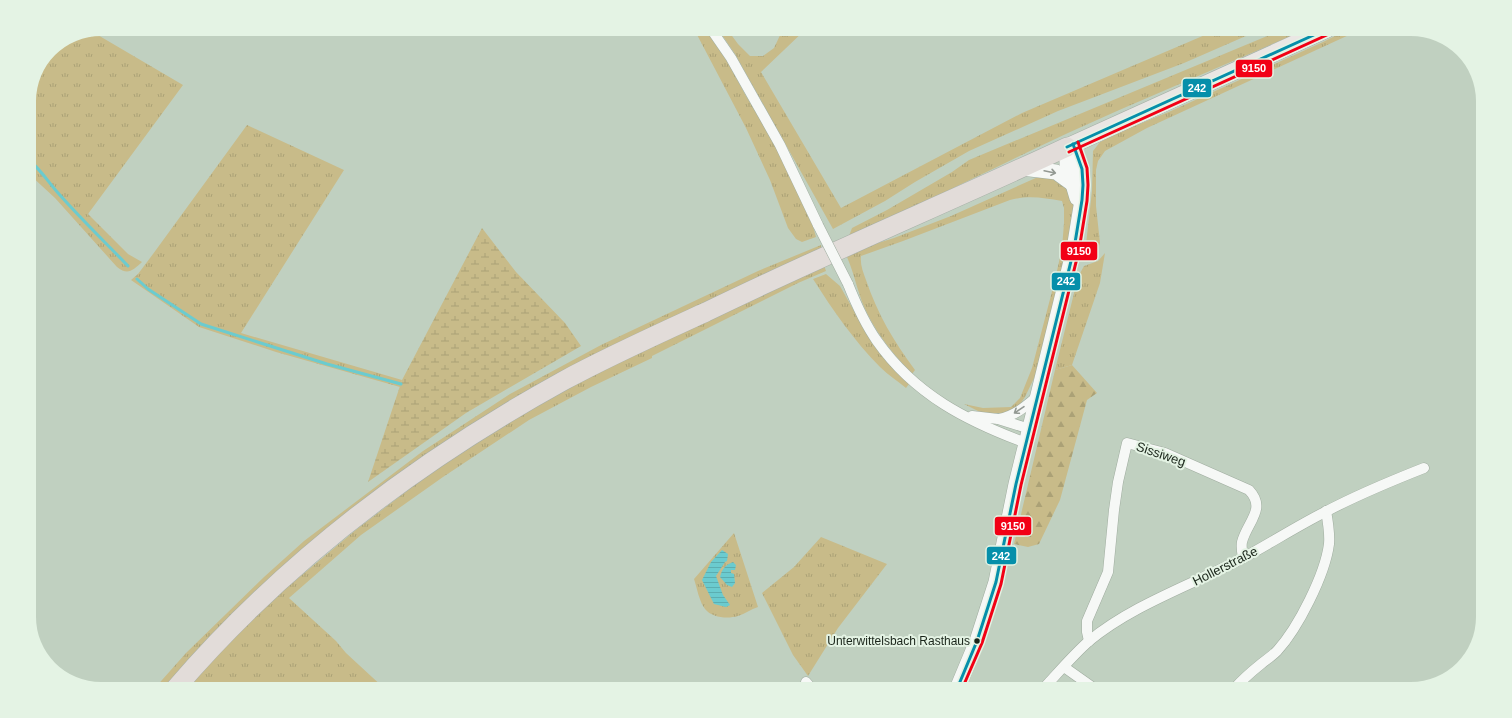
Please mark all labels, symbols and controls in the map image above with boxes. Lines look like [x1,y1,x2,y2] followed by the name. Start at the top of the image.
[1235,59,1273,78] line badge: 9150
[1242,62,1266,74] text: 9150
[1182,78,1212,98] line badge: 242
[1188,82,1206,94] text: 242
[1043,168,1056,176] one-way arrow
[1060,241,1098,261] line badge: 9150
[1067,245,1091,257] text: 9150
[1051,272,1081,291] line badge: 242
[1057,275,1075,287] text: 242
[1014,406,1025,414] one-way arrow
[1134,439,1188,469] street label: Sissiweg
[994,516,1032,536] line badge: 9150
[1001,520,1025,532] text: 9150
[1190,543,1260,589] street label: Hollerstraße
[986,546,1017,565] line badge: 242
[992,550,1010,562] text: 242
[827,634,970,648] place label: Unterwittelsbach Rasthaus
[972,636,982,646] marker: Unterwittelsbach Rasthaus

